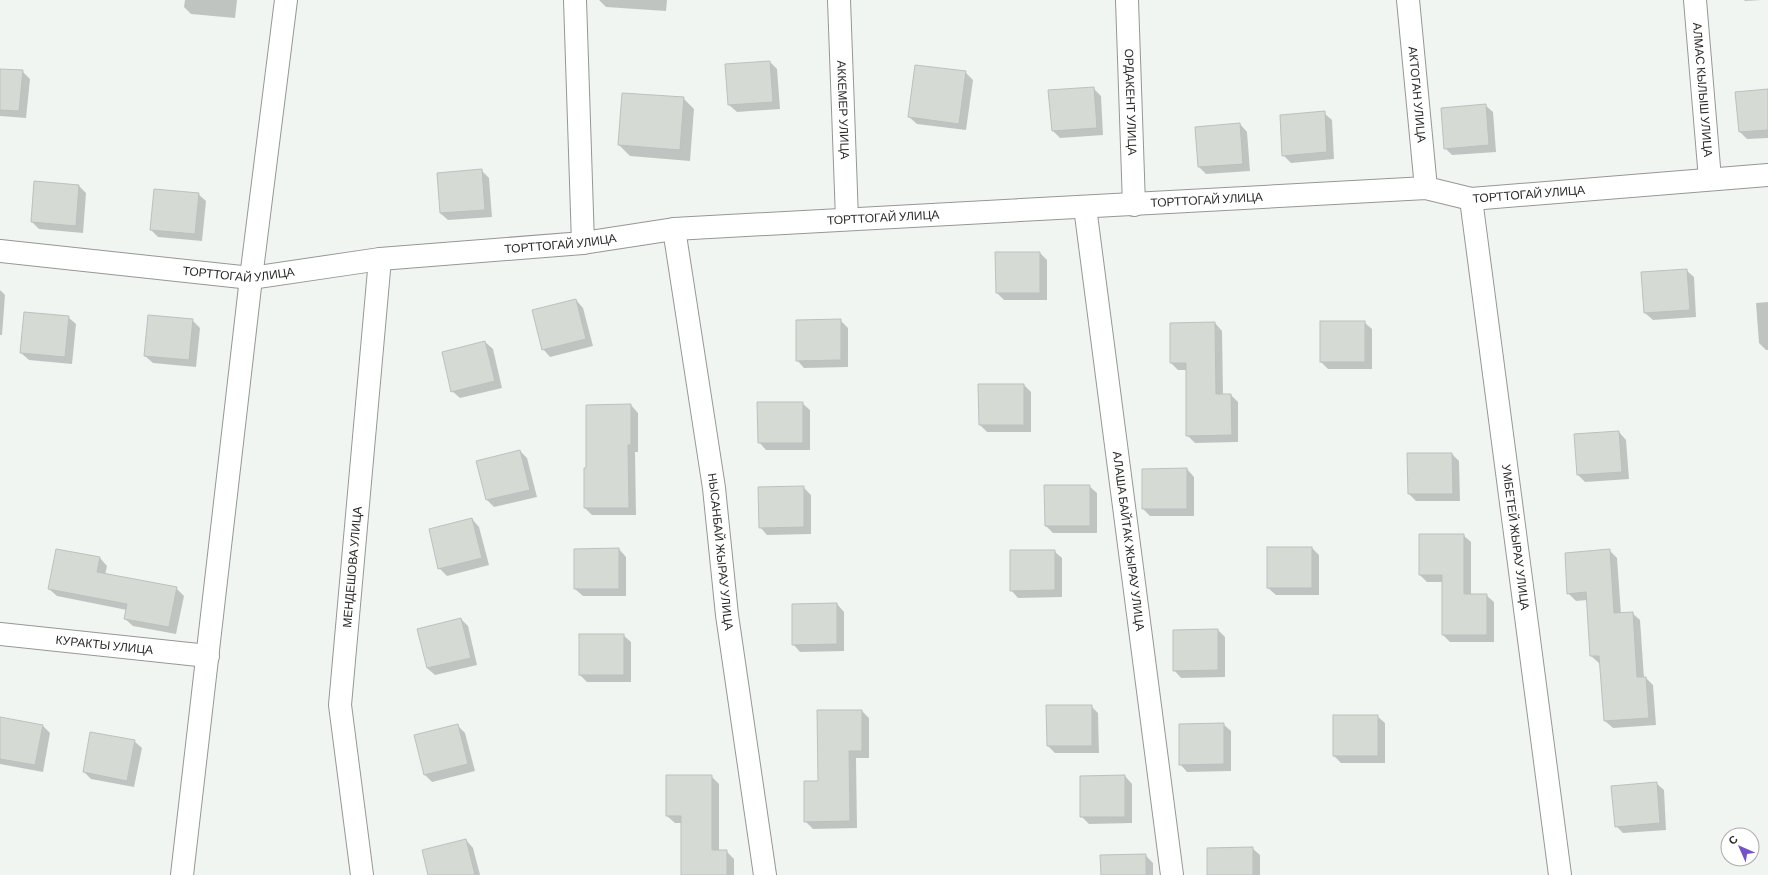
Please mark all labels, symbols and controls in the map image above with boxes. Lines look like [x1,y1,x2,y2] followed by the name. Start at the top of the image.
[1691,22,1716,158] street label: АЛМАС КЫЛЫШ УЛИЦА
[1406,46,1430,143] street label: АКТОГАН УЛИЦА
[1122,48,1140,156] street label: ОРДАКЕНТ УЛИЦА
[835,60,853,160] street label: АККЕМЕР УЛИЦА
[1472,182,1585,205] street label: ТОРТТОГАЙ УЛИЦА
[1150,189,1263,209] street label: ТОРТТОГАЙ УЛИЦА
[827,207,940,227] street label: ТОРТТОГАЙ УЛИЦА
[504,230,617,255] street label: ТОРТТОГАЙ УЛИЦА
[182,263,295,284] street label: ТОРТТОГАЙ УЛИЦА
[1111,450,1148,632] street label: АЛАША БАЙТАК ЖЫРАУ УЛИЦА
[1500,463,1533,611] street label: УМБЕТЕЙ ЖЫРАУ УЛИЦА
[706,472,737,631] street label: НЫСАНБАЙ ЖЫРАУ УЛИЦА
[339,506,364,628] street label: МЕНДЕШОВА УЛИЦА
[55,632,154,656] street label: КУРАКТЫ УЛИЦА
[1720,827,1760,867] north arrow
[1725,832,1740,847] text: С

